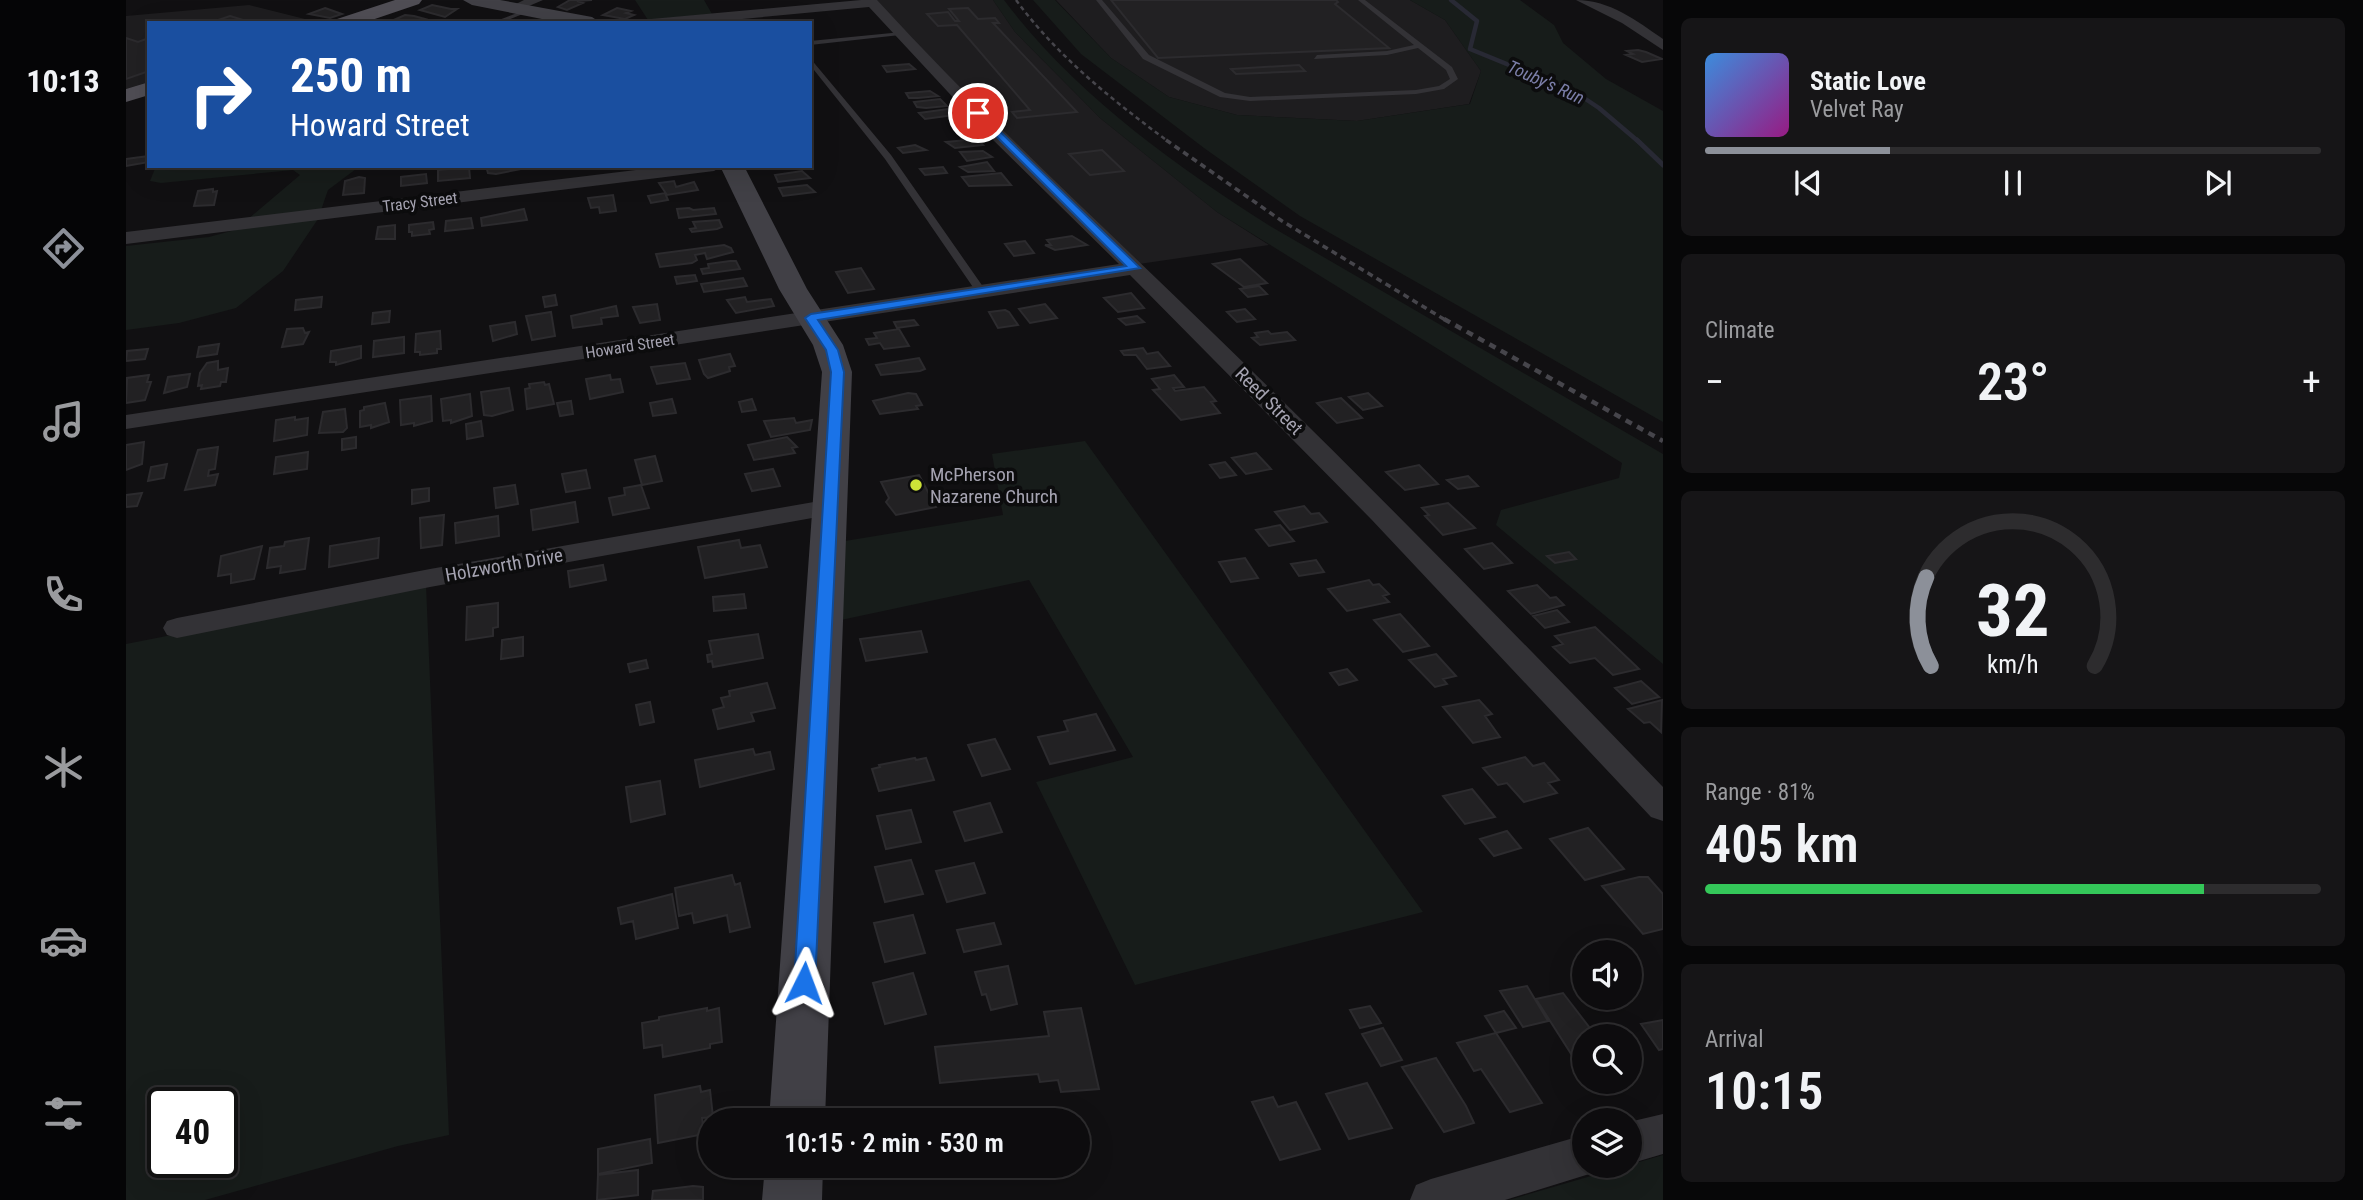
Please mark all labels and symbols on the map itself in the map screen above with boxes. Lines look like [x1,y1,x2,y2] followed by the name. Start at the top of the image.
[1504,56,1588,108] water label: Touby's Run
[948,83,1008,143] pin
[382,188,459,216] street label: Tracy Street
[584,330,676,362] street label: Howard Street
[1230,362,1308,440] street label: Reed Street
[930,463,1058,508] place label: McPherson Nazarene Church
[908,477,924,493] marker: McPherson Nazarene Church
[443,543,565,587] street label: Holzworth Drive
[767,946,841,1020] position arrow
[147,1087,238,1178] speed limit sign: 40

